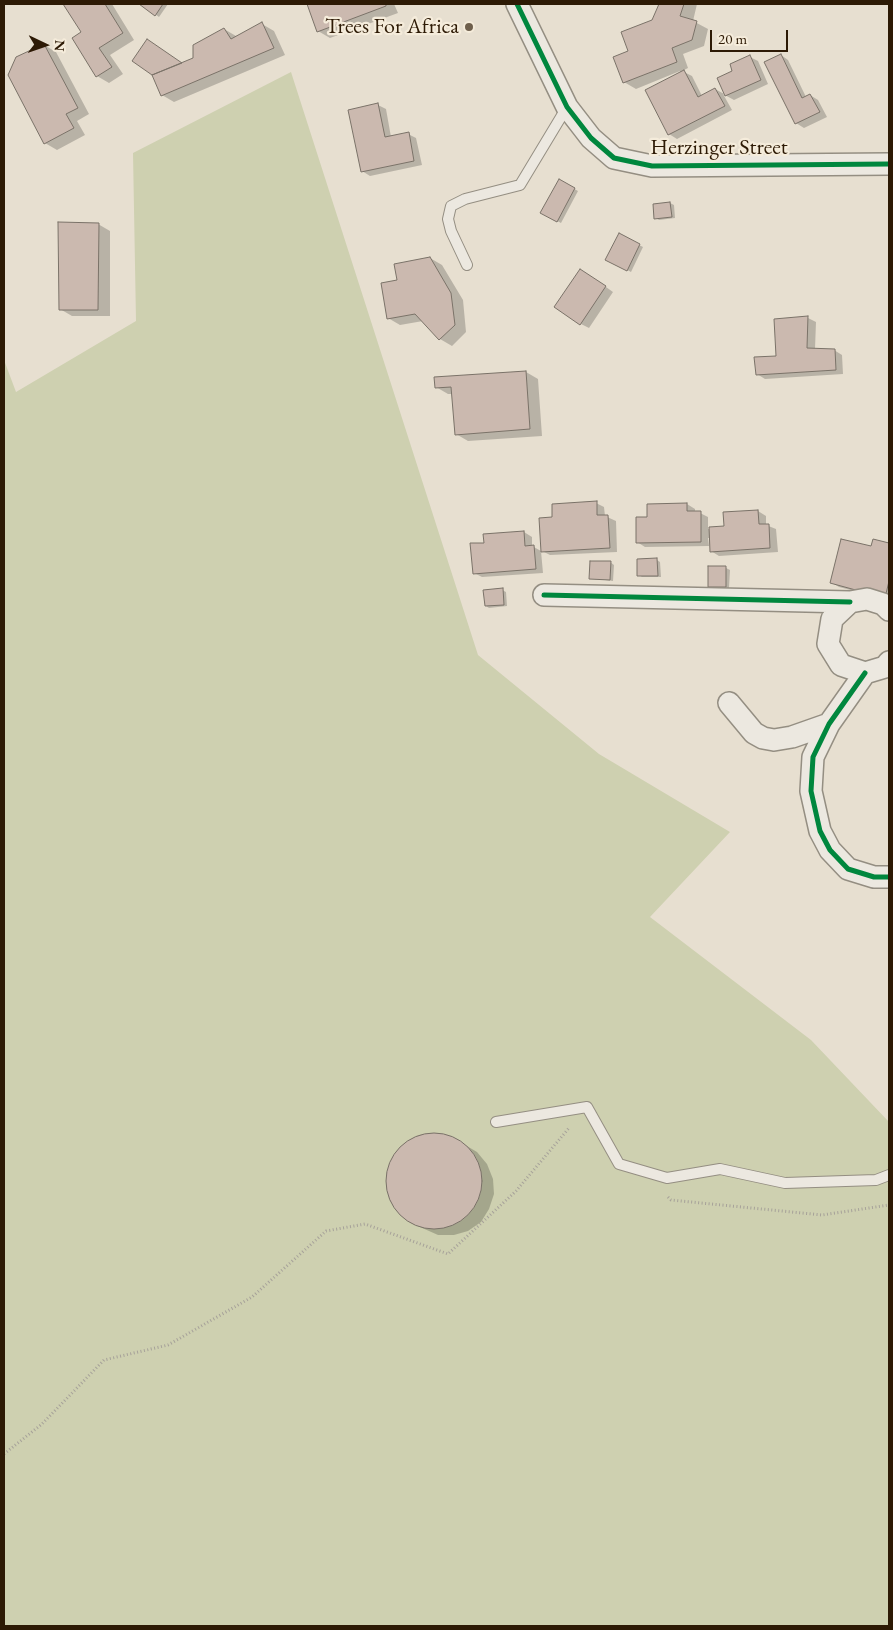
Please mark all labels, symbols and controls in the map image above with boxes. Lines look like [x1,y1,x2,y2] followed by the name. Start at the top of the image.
[325,14,459,40] place label: Trees For Africa
[20,20,70,70] north arrow
[713,20,790,52] scale bar
[463,21,475,33] marker: Trees For Africa
[718,29,747,48] text: 20 m
[51,40,69,52] text: N
[650,135,788,161] street label: Herzinger Street

